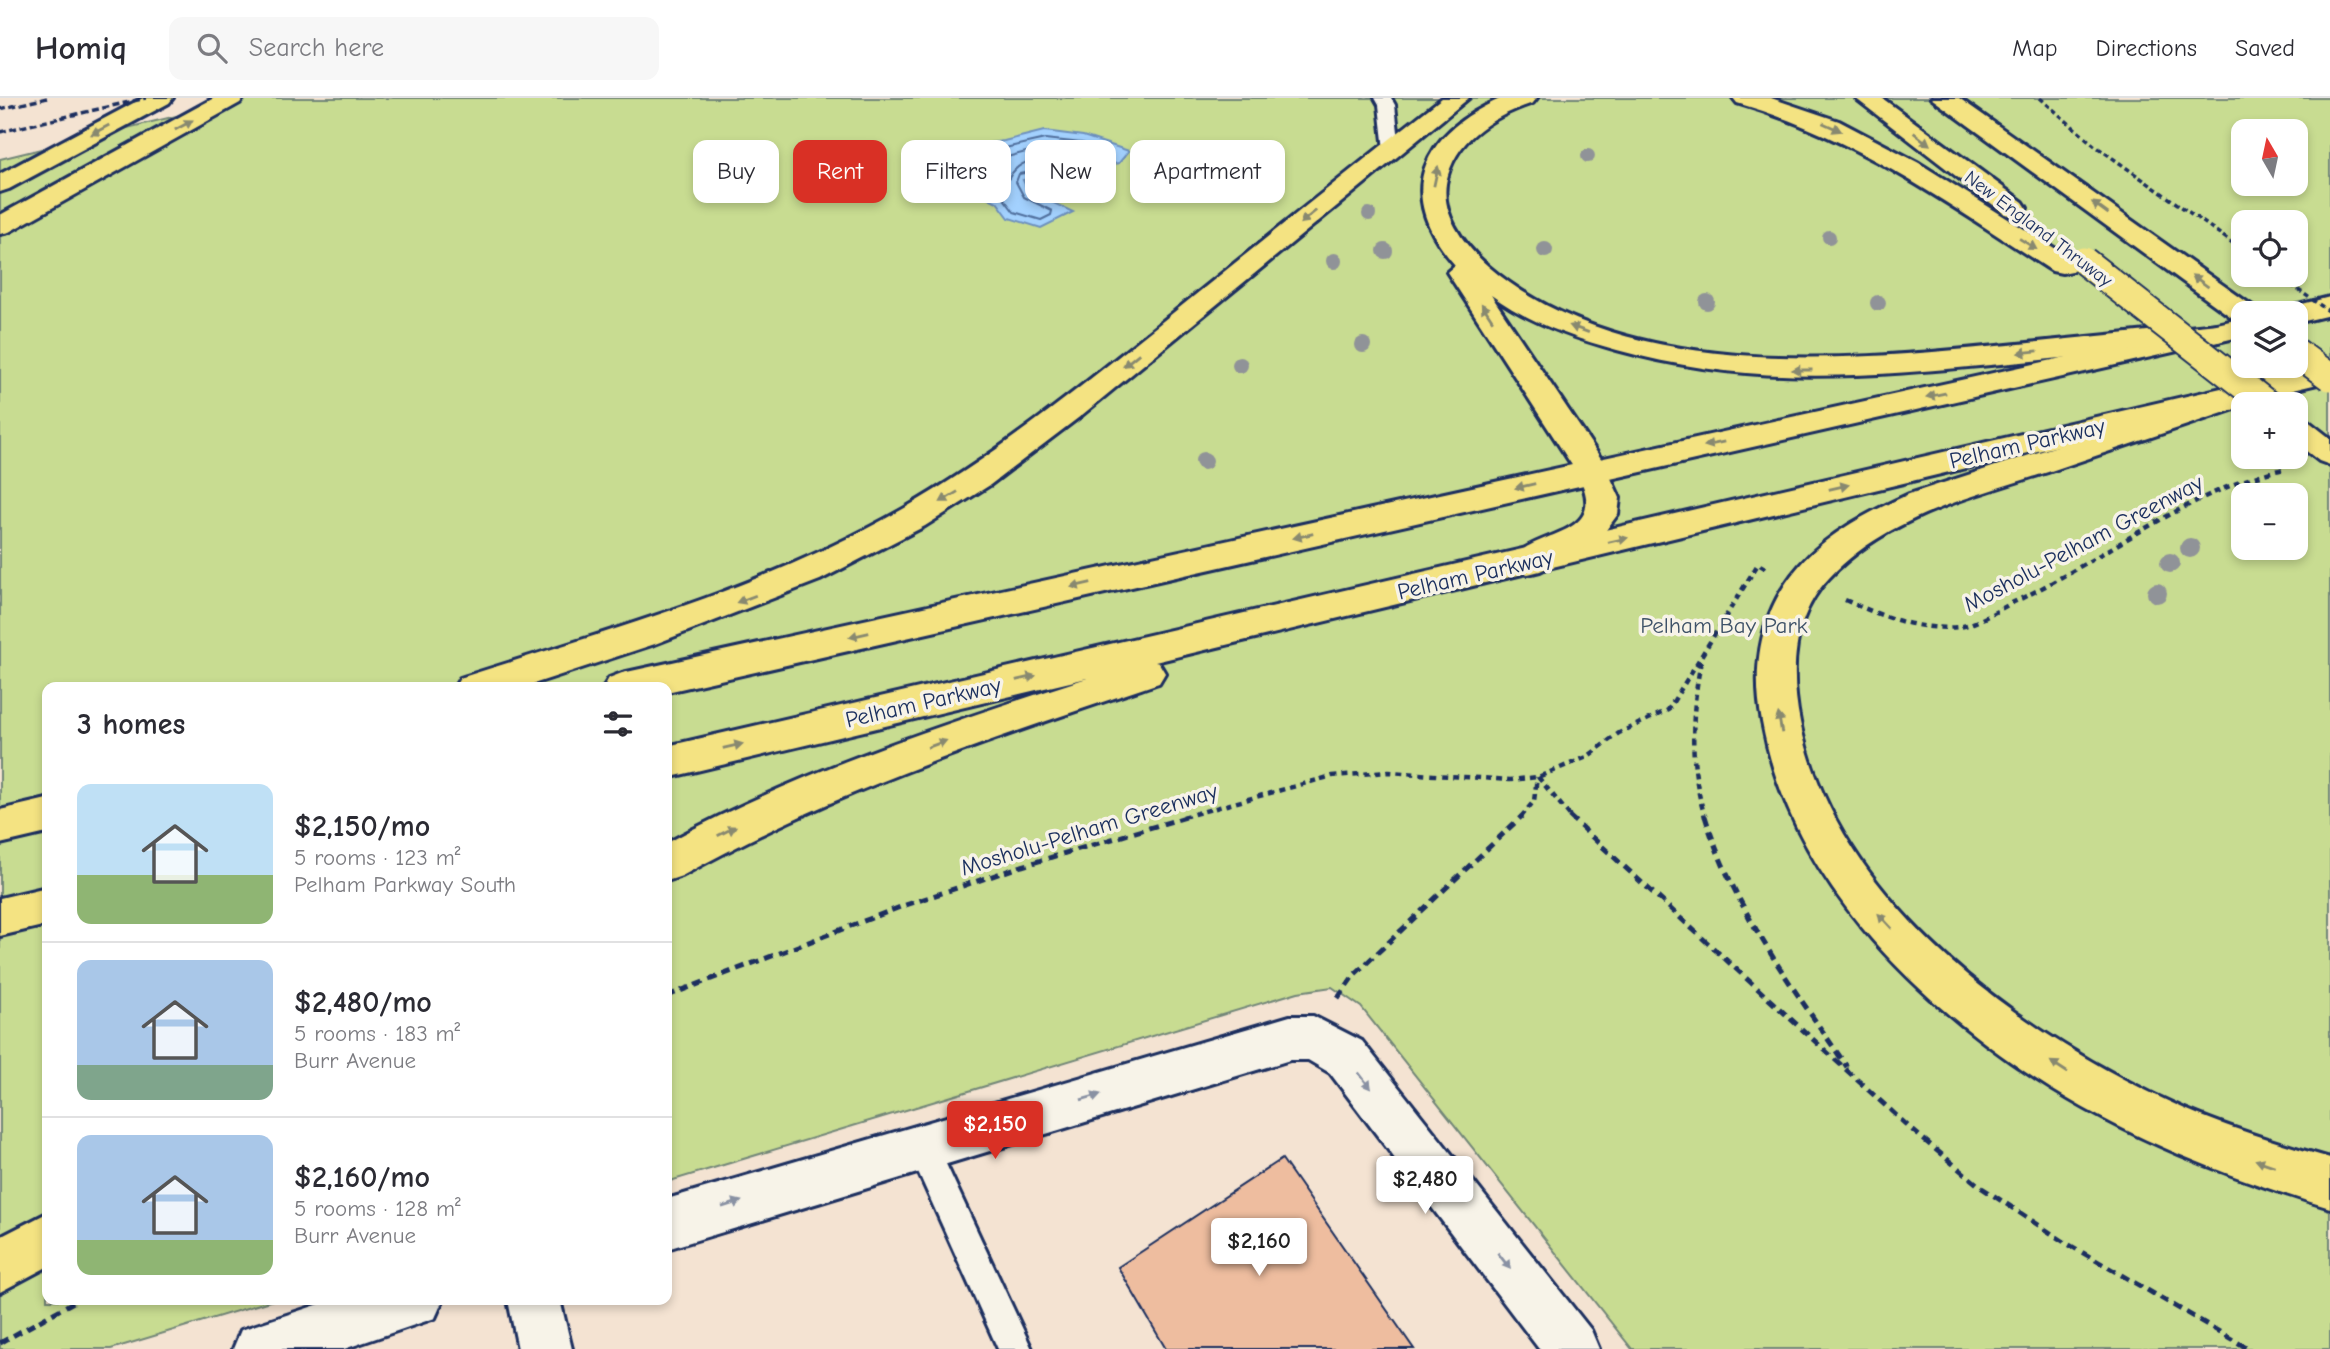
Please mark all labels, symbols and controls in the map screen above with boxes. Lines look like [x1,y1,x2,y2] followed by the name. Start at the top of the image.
[169,17,659,80] search box
[35,29,127,67] text: Homiq
[193,29,231,67] icon: search
[249,33,384,63] text: Search here
[2012,34,2058,62] text: Map
[2096,34,2197,62] text: Directions
[2235,34,2295,62] text: Saved
[174,119,193,131] one-way arrow
[2231,119,2308,196] north arrow
[2231,119,2308,560] map controls
[1822,122,1843,133] one-way arrow
[91,124,110,136] one-way arrow
[1913,131,1931,145] one-way arrow
[693,140,779,203] chip: Buy
[793,140,887,203] chip: Rent
[901,140,1011,203] chip: Filters
[1025,140,1116,203] chip: New
[1130,140,1285,203] chip: Apartment
[1430,165,1441,187] one-way arrow
[1960,166,2117,292] street label: New England Thruway
[2091,201,2109,215] one-way arrow
[1300,210,1318,225] one-way arrow
[2231,210,2308,287] button: locate
[2018,237,2037,250] one-way arrow
[2191,273,2209,288] one-way arrow
[2231,301,2308,378] button: layers
[1481,302,1494,321] one-way arrow
[1569,323,1590,334] one-way arrow
[2017,347,2039,358] one-way arrow
[1123,353,1141,368] one-way arrow
[1790,364,1812,376] one-way arrow
[1925,390,1947,401] one-way arrow
[2231,392,2308,469] button: +
[1947,412,2108,475] street label: Pelham Parkway
[1703,439,1725,450] one-way arrow
[1959,468,2208,618] street label: Mosholu-Pelham Greenway
[1514,481,1536,492] one-way arrow
[1828,481,1850,492] one-way arrow
[2231,483,2308,560] button: −
[940,490,959,503] one-way arrow
[1292,530,1314,541] one-way arrow
[1607,535,1629,546] one-way arrow
[1395,543,1556,606] street label: Pelham Parkway
[1070,580,1092,591] one-way arrow
[736,593,757,604] one-way arrow
[1640,612,1808,639] park label: Pelham Bay Park
[848,629,870,640] one-way arrow
[843,671,1004,734] street label: Pelham Parkway
[1015,672,1037,683] one-way arrow
[599,705,637,743] icon: filters
[77,707,185,742] text: 3 homes
[1774,712,1785,734] one-way arrow
[927,738,948,749] one-way arrow
[722,741,744,752] one-way arrow
[957,777,1222,881] street label: Mosholu-Pelham Greenway
[294,809,430,844] text: $2,150/mo
[133,812,217,896] icon: home
[717,826,737,837] one-way arrow
[294,844,460,871] text: 5 rooms · 123 m²
[294,871,516,898] text: Pelham Parkway South
[1877,913,1894,930] one-way arrow
[294,985,432,1020] text: $2,480/mo
[133,988,217,1072] icon: home
[294,1020,460,1047] text: 5 rooms · 183 m²
[294,1047,416,1074] text: Burr Avenue
[2050,1060,2068,1074] one-way arrow
[1357,1072,1371,1090] one-way arrow
[1081,1092,1102,1102] one-way arrow
[938,1102,1052,1161] pin: $2,150
[963,1110,1027,1137] text: $2,150
[1368,1156,1482,1216] pin: $2,480
[2254,1157,2275,1168] one-way arrow
[294,1160,430,1195] text: $2,160/mo
[133,1163,217,1247] icon: home
[1392,1165,1458,1192] text: $2,480
[294,1195,461,1222] text: 5 rooms · 128 m²
[722,1199,743,1209] one-way arrow
[1202,1218,1316,1278] pin: $2,160
[294,1222,416,1249] text: Burr Avenue
[1227,1227,1291,1254] text: $2,160
[1496,1252,1510,1270] one-way arrow

